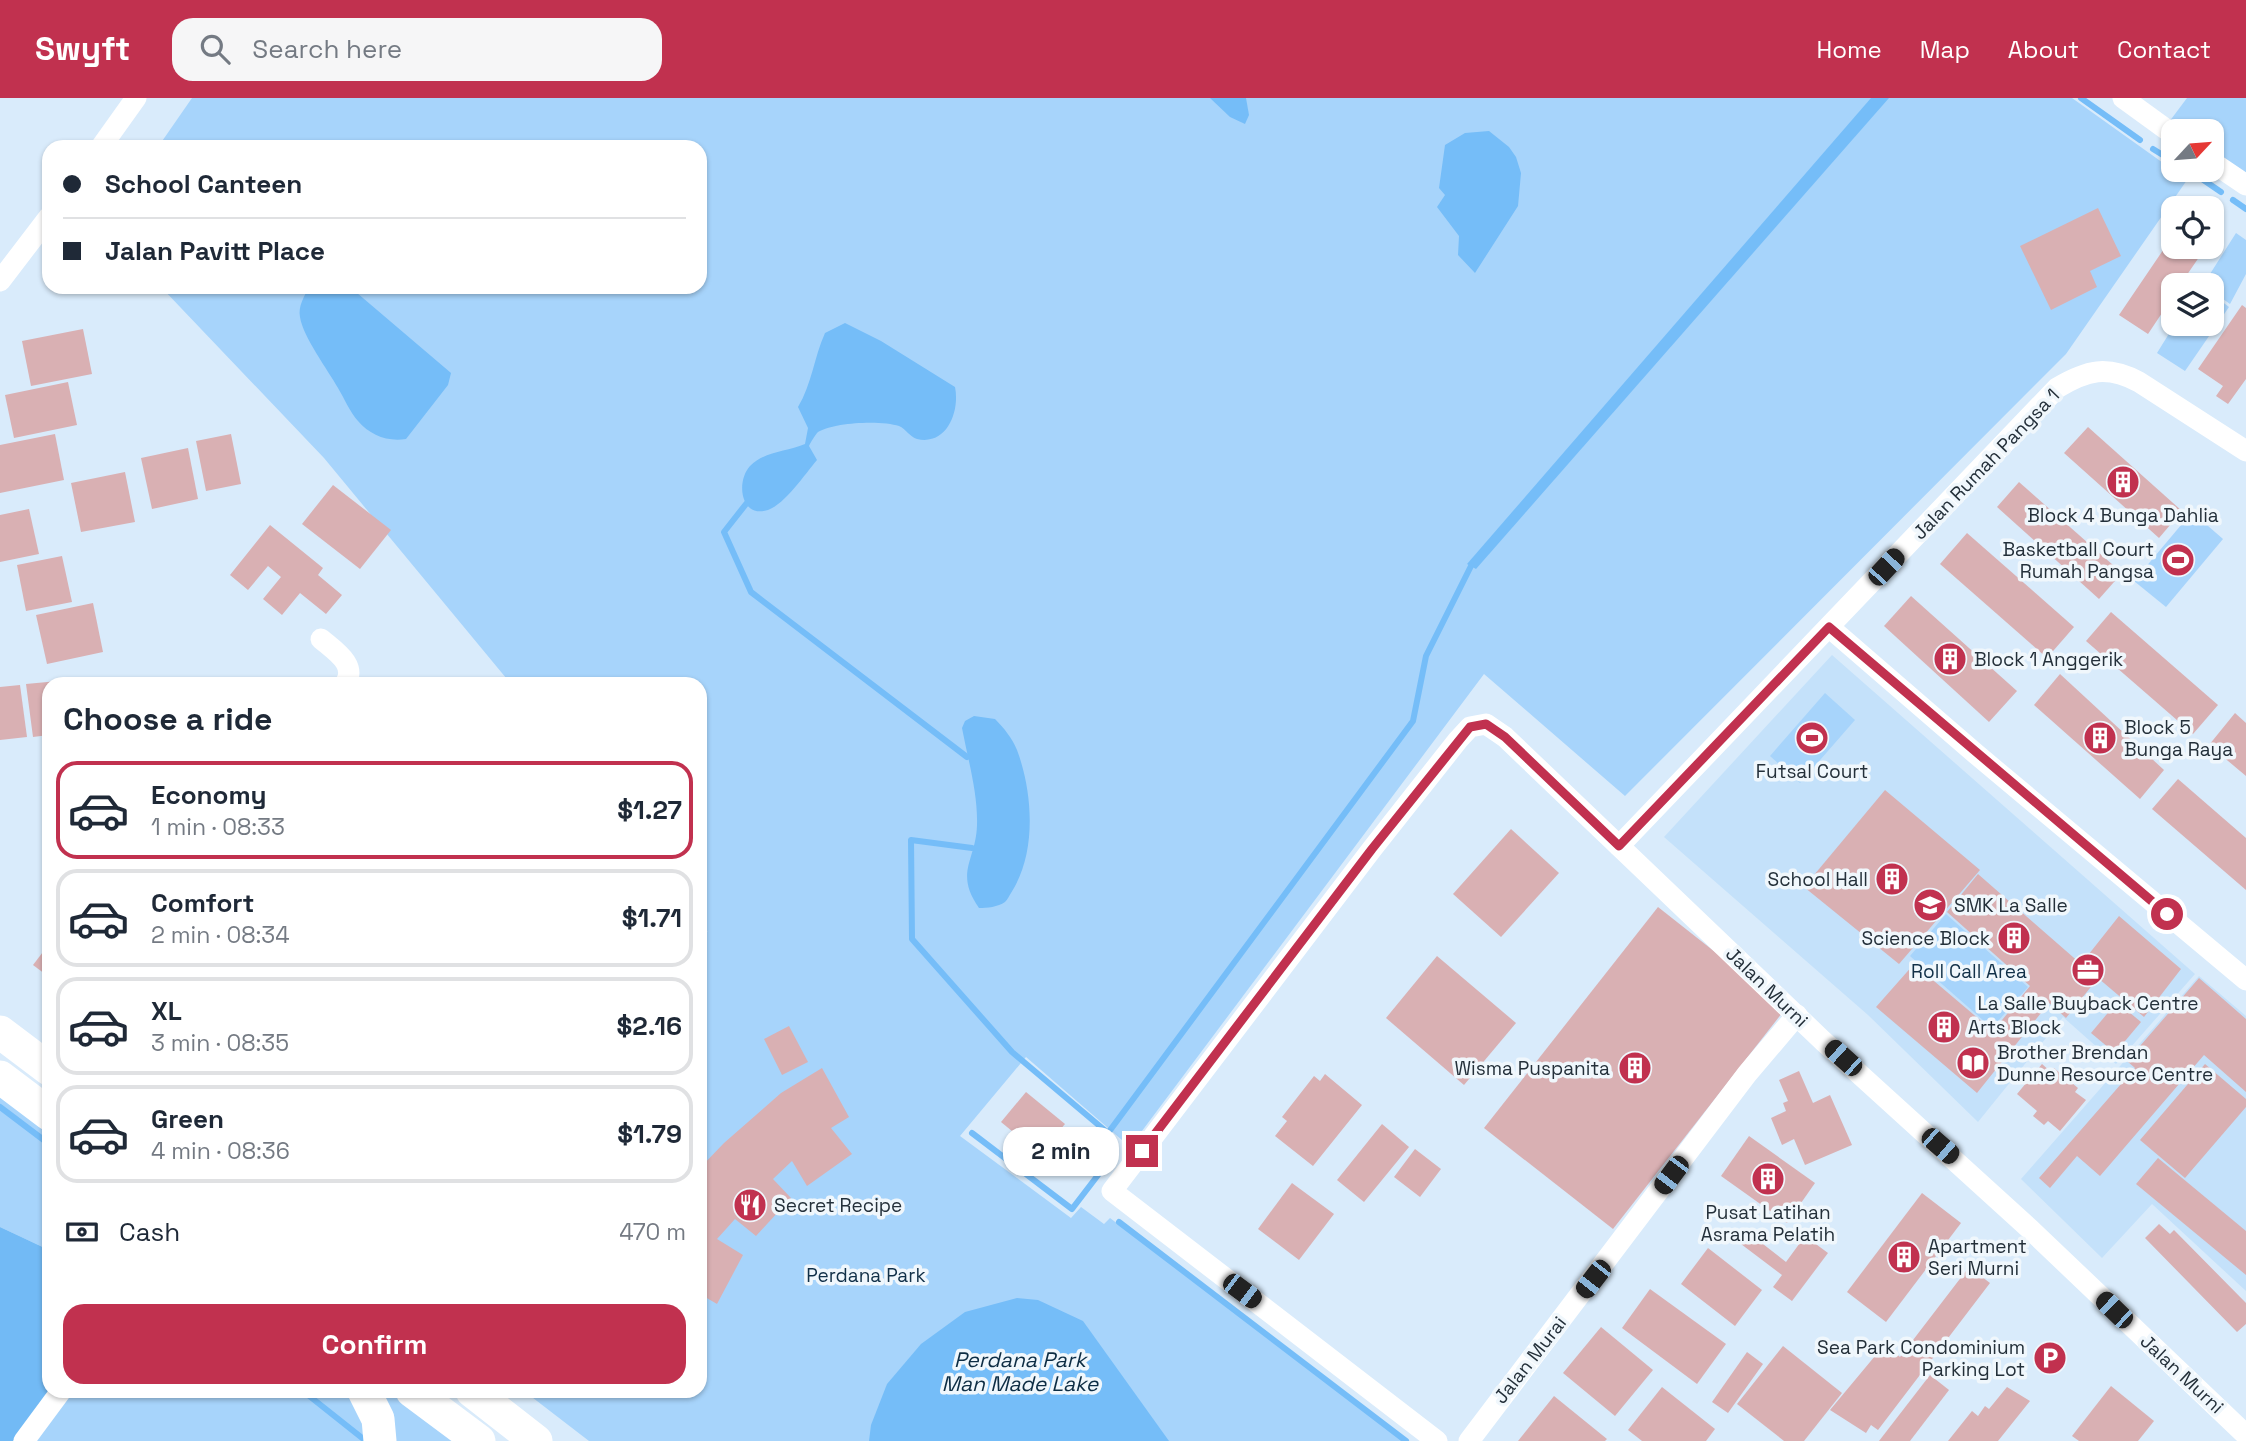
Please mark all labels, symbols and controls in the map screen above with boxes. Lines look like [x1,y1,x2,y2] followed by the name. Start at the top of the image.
[172,18,662,81] search box
[35,28,130,70] text: Swyft
[196,30,234,68] icon: search
[252,32,402,66] text: Search here
[1816,34,1882,65] text: Home
[1920,34,1970,65] text: Map
[2008,34,2079,65] text: About
[2117,34,2211,65] text: Contact
[2161,119,2224,182] north arrow
[2161,119,2224,336] map controls
[105,167,302,201] text: School Canteen
[2161,196,2224,259] button: locate
[105,234,325,268] text: Jalan Pavitt Place
[2161,273,2224,336] button: layers
[1907,383,2065,545] street label: Jalan Rumah Pangsa 1
[2104,463,2142,501] building icon: Block 4 Bunga Dahlia
[2027,503,2219,528] place label: Block 4 Bunga Dahlia
[2002,537,2154,584] place label: Basketball Court Rumah Pangsa
[2159,541,2197,579] sports icon: Basketball Court Rumah Pangsa
[1864,544,1909,590] car
[1931,640,1969,678] building icon: Block 1 Anggerik
[1974,647,2123,672] place label: Block 1 Anggerik
[63,699,273,739] text: Choose a ride
[2124,715,2233,762] place label: Block 5 Bunga Raya
[1793,719,1831,757] sports icon: Futsal Court
[2081,719,2119,757] building icon: Block 5 Bunga Raya
[1756,759,1868,784] place label: Futsal Court
[151,778,267,812] text: Economy
[67,779,130,842] icon: car
[617,793,682,827] text: $1.27
[151,812,285,842] text: 1 min · 08:33
[1873,860,1911,898] building icon: School Hall
[1768,867,1868,892] place label: School Hall
[151,886,254,920] text: Comfort
[1911,886,1949,924] school or university icon: SMK La Salle
[67,887,130,950] icon: car
[1954,893,2068,918] place label: SMK La Salle
[2151,898,2183,930] route start
[622,901,682,935] text: $1.71
[1995,919,2033,957] building icon: Science Block
[151,920,290,950] text: 2 min · 08:34
[1861,926,1990,951] place label: Science Block
[1720,941,1814,1033] street label: Jalan Murni
[2069,951,2107,989] office icon: La Salle Buyback Centre
[1911,959,2027,984] park label: Roll Call Area
[1977,991,2199,1016] place label: La Salle Buyback Centre
[151,994,182,1028] text: XL
[67,995,130,1058] icon: car
[1925,1008,1963,1046] building icon: Arts Block
[617,1009,682,1043] text: $2.16
[1968,1015,2061,1040] place label: Arts Block
[151,1028,289,1058] text: 3 min · 08:35
[1821,1036,1866,1080] car
[1997,1040,2213,1087] place label: Brother Brendan Dunne Resource Centre
[1954,1044,1992,1082] library icon: Brother Brendan Dunne Resource Centre
[1616,1049,1654,1087] building icon: Wisma Puspanita
[1454,1056,1610,1081] place label: Wisma Puspanita
[151,1102,224,1136] text: Green
[67,1103,130,1166] icon: car
[617,1117,682,1151] text: $1.79
[1918,1124,1963,1168] car
[1002,1126,1118,1176] callout: 2 min
[1126,1135,1158,1167] route end
[151,1136,290,1166] text: 4 min · 08:36
[1031,1136,1091,1166] text: 2 min
[1650,1152,1693,1198] car
[1749,1160,1787,1198] building icon: Pusat Latihan Asrama Pelatih
[731,1186,769,1224] restaurant icon: Secret Recipe
[774,1193,902,1218] place label: Secret Recipe
[1701,1200,1835,1247] place label: Pusat Latihan Asrama Pelatih
[63,1213,101,1251] icon: cash
[119,1215,180,1249] text: Cash
[619,1217,686,1247] text: 470 m
[1928,1234,2027,1281] place label: Apartment Seri Murni
[1885,1238,1923,1276] building icon: Apartment Seri Murni
[1572,1256,1615,1302] car
[806,1263,926,1288] park label: Perdana Park
[1219,1270,1266,1312] car
[2092,1288,2137,1332] car
[63,1304,686,1384] button: Confirm
[1488,1311,1572,1409] street label: Jalan Murai
[2135,1329,2229,1419] street label: Jalan Murni
[1817,1335,2025,1382] place label: Sea Park Condominium Parking Lot
[2031,1339,2069,1377] parking icon: Sea Park Condominium Parking Lot
[942,1346,1100,1397] water label: Perdana Park Man Made Lake

